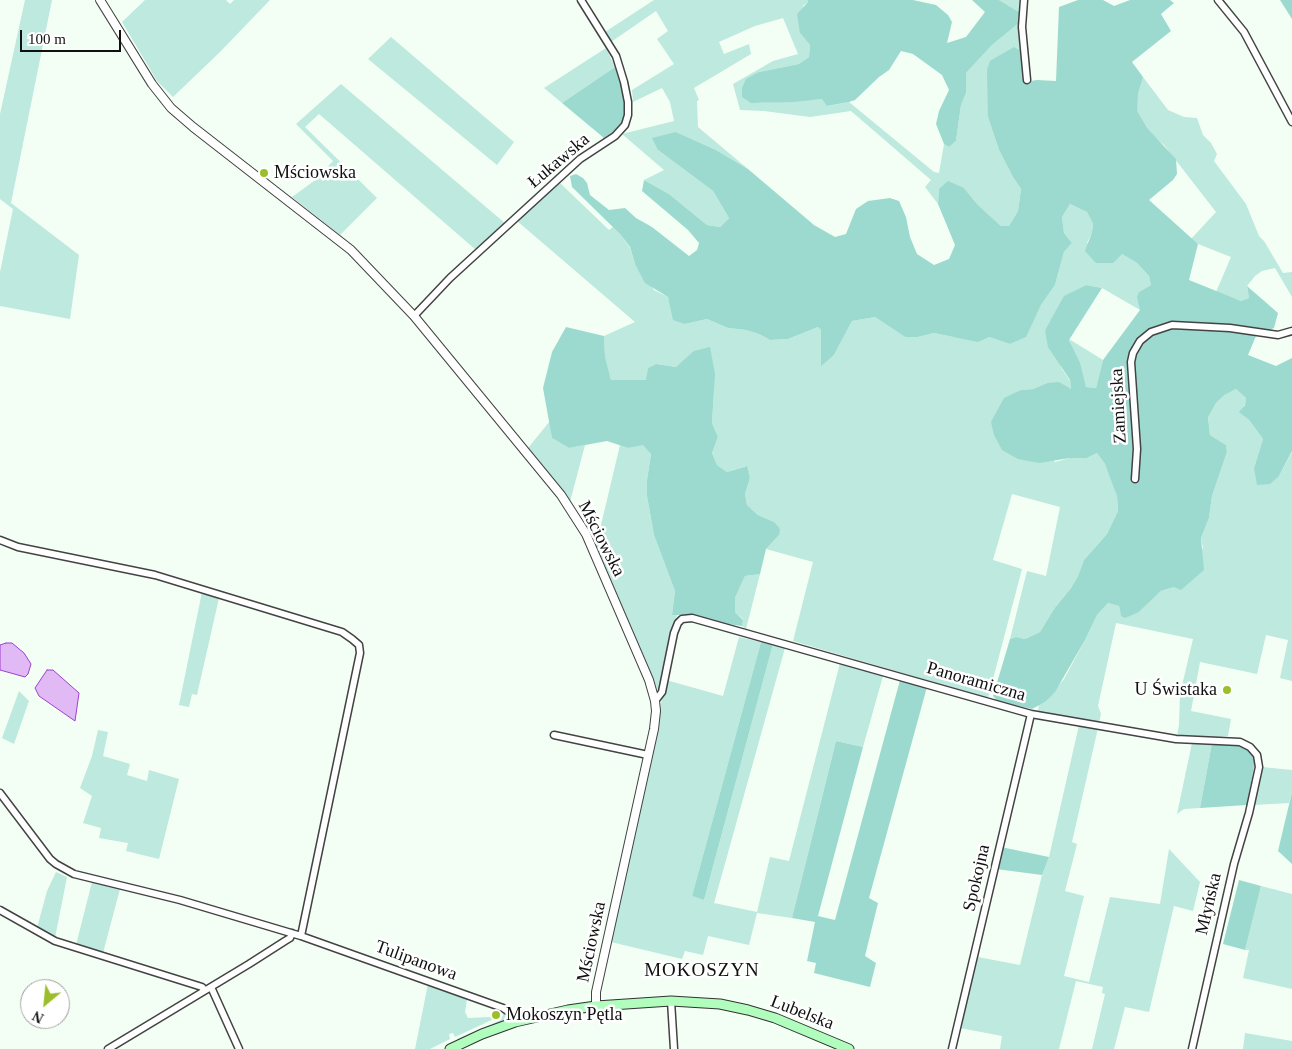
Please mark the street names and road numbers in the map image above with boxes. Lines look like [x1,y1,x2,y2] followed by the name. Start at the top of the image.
[524,129,594,193] street label: Łukawska
[1106,368,1132,444] street label: Zamiejska
[573,498,629,580] street label: Mściowska
[924,658,1028,706] street label: Panoramiczna
[959,842,995,914] street label: Spokojna
[1191,871,1227,937] street label: Młyńska
[573,900,611,984] street label: Mściowska
[372,936,460,986] street label: Tulipanowa
[767,991,837,1035] street label: Lubelska

